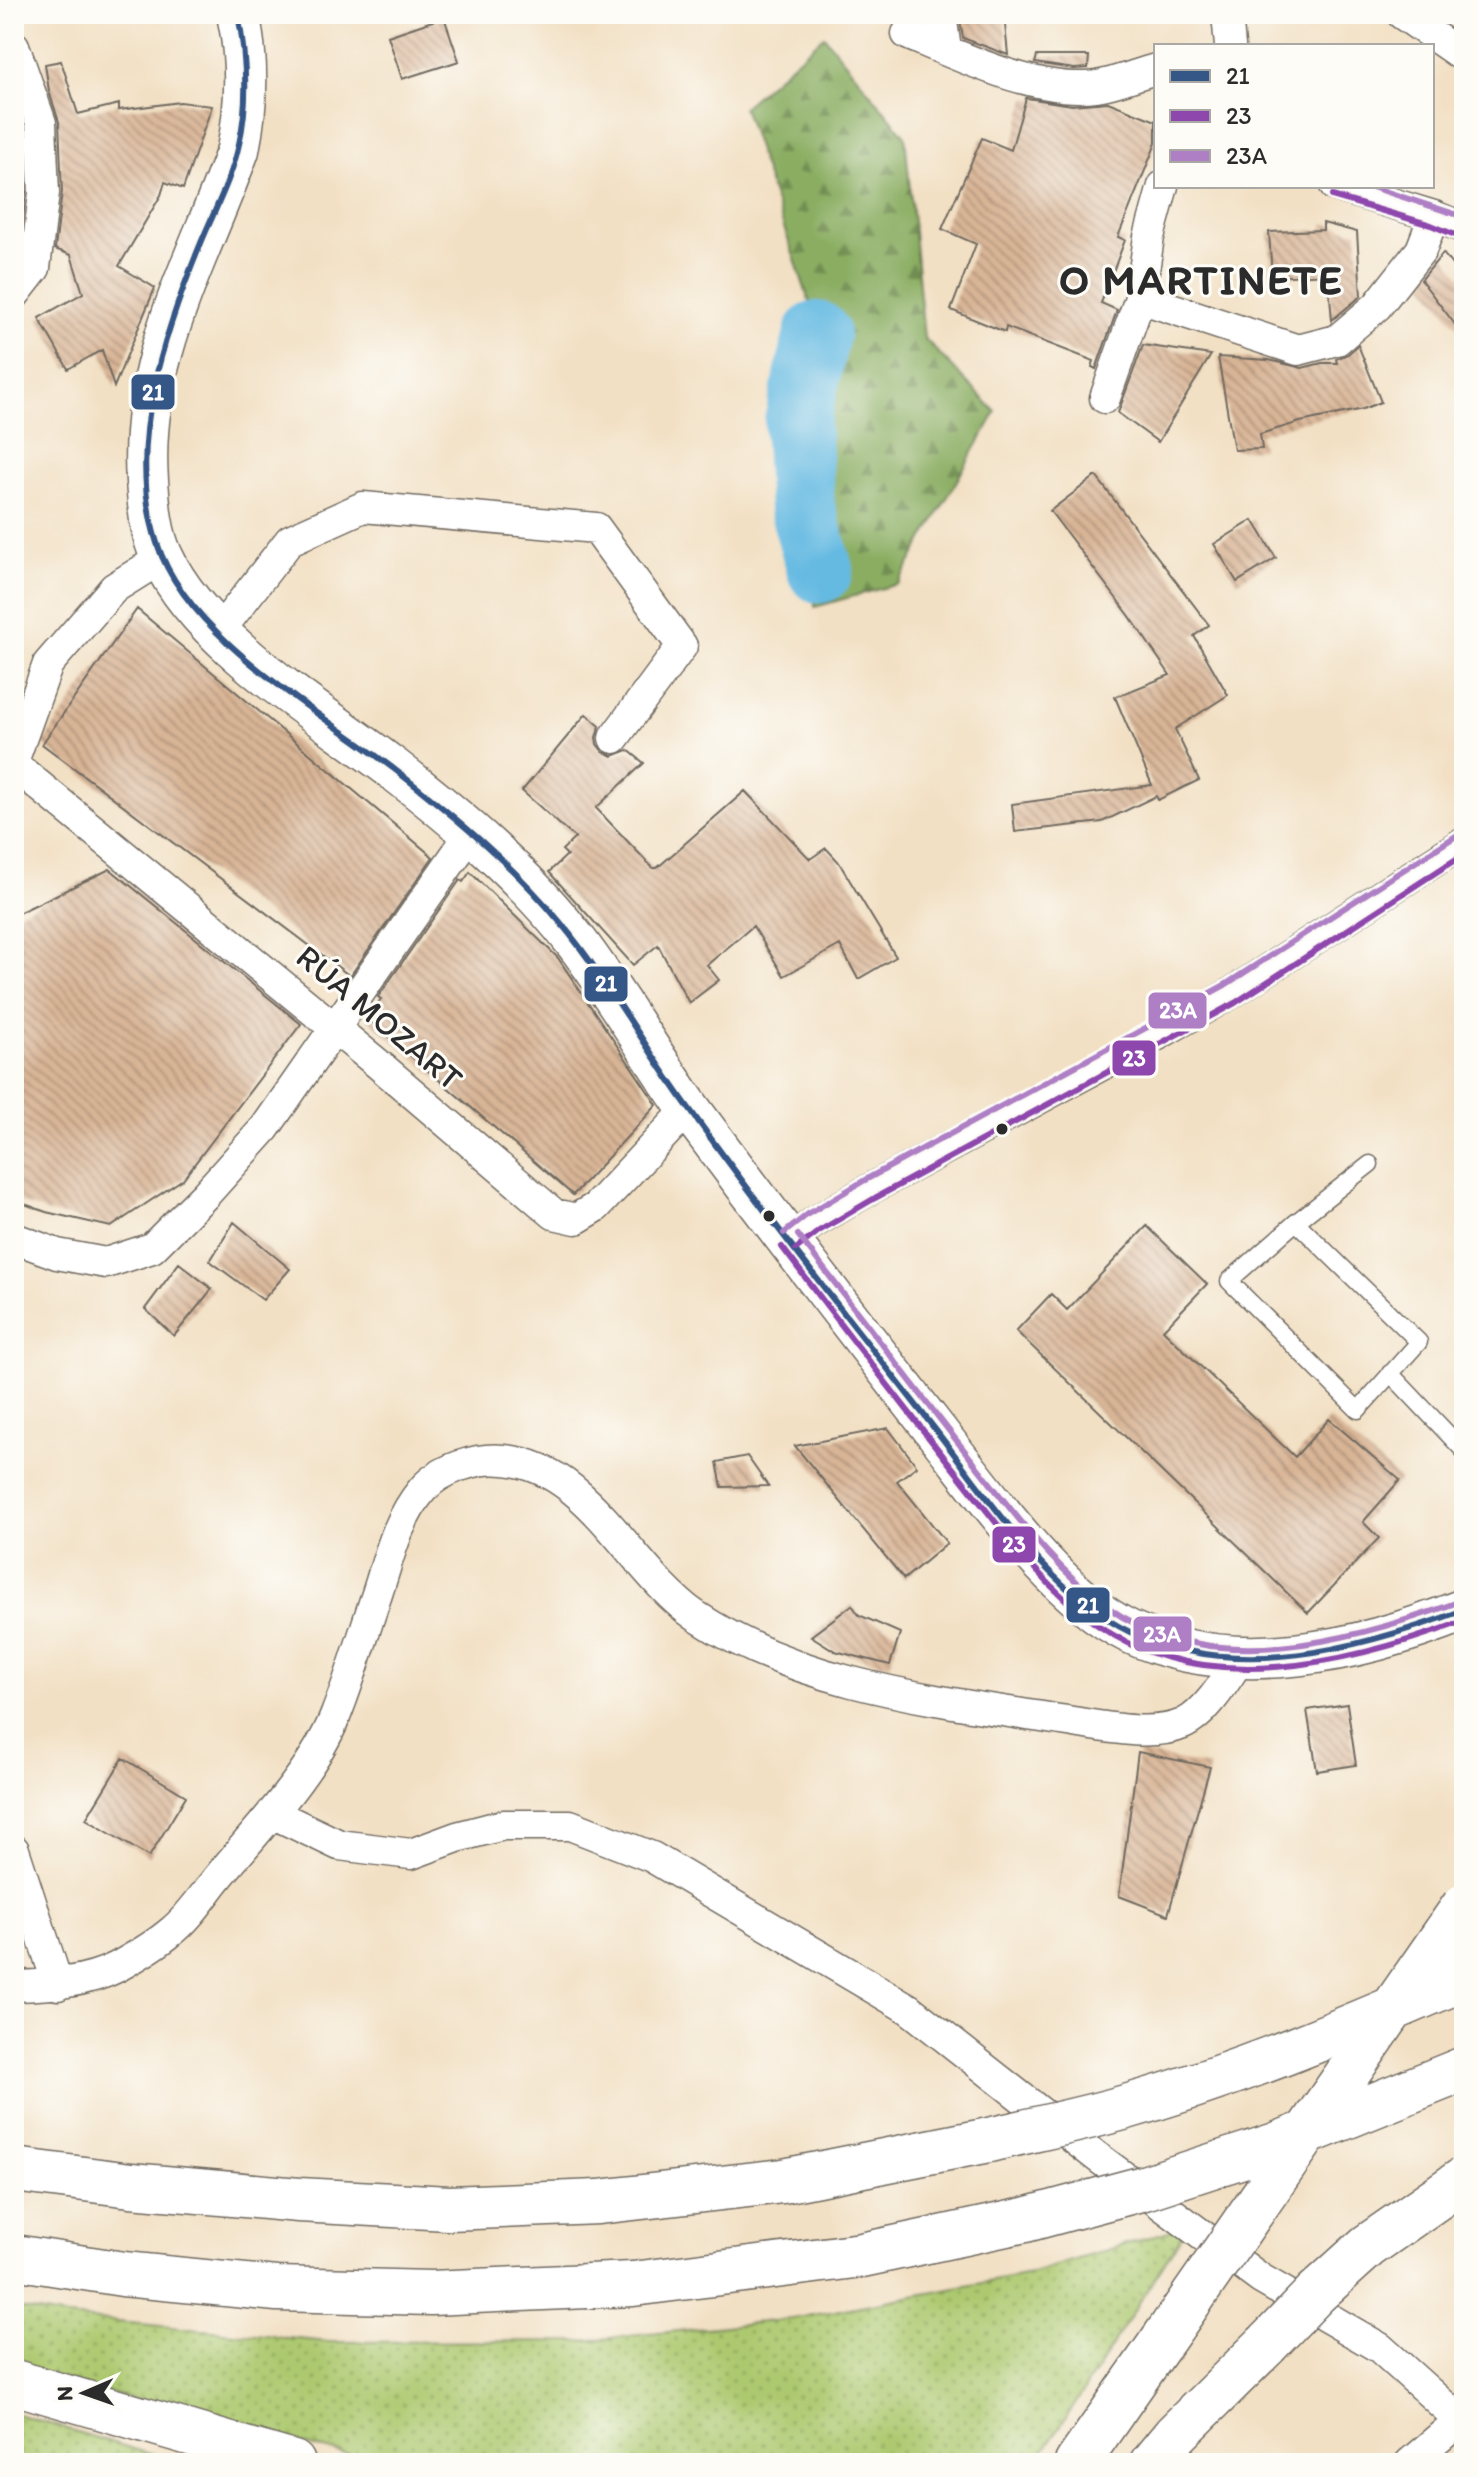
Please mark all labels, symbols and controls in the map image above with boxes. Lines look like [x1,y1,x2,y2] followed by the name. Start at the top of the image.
[1154,44,1434,188] legend
[1226,61,1250,90] text: 21
[1226,101,1252,130] text: 23
[1226,141,1267,170] text: 23A
[1059,254,1343,305] district label: O MARTINETE
[130,373,176,411] line badge: 21
[142,379,165,406] text: 21
[288,936,471,1099] street label: RÚA MOZART
[583,965,629,1003] line badge: 21
[595,970,618,997] text: 21
[1147,991,1208,1030] line badge: 23A
[1159,997,1198,1024] text: 23A
[1111,1039,1157,1077] line badge: 23
[1122,1045,1146,1072] text: 23
[994,1121,1010,1137] unlabelled marker
[761,1208,777,1224] unlabelled marker
[991,1525,1037,1564] line badge: 23
[1002,1531,1026,1558] text: 23
[1065,1586,1111,1624] line badge: 21
[1077,1592,1100,1619] text: 21
[1132,1615,1193,1653] line badge: 23A
[1143,1621,1182,1648] text: 23A
[44,2353,124,2433] north arrow
[51,2386,78,2402] text: N

